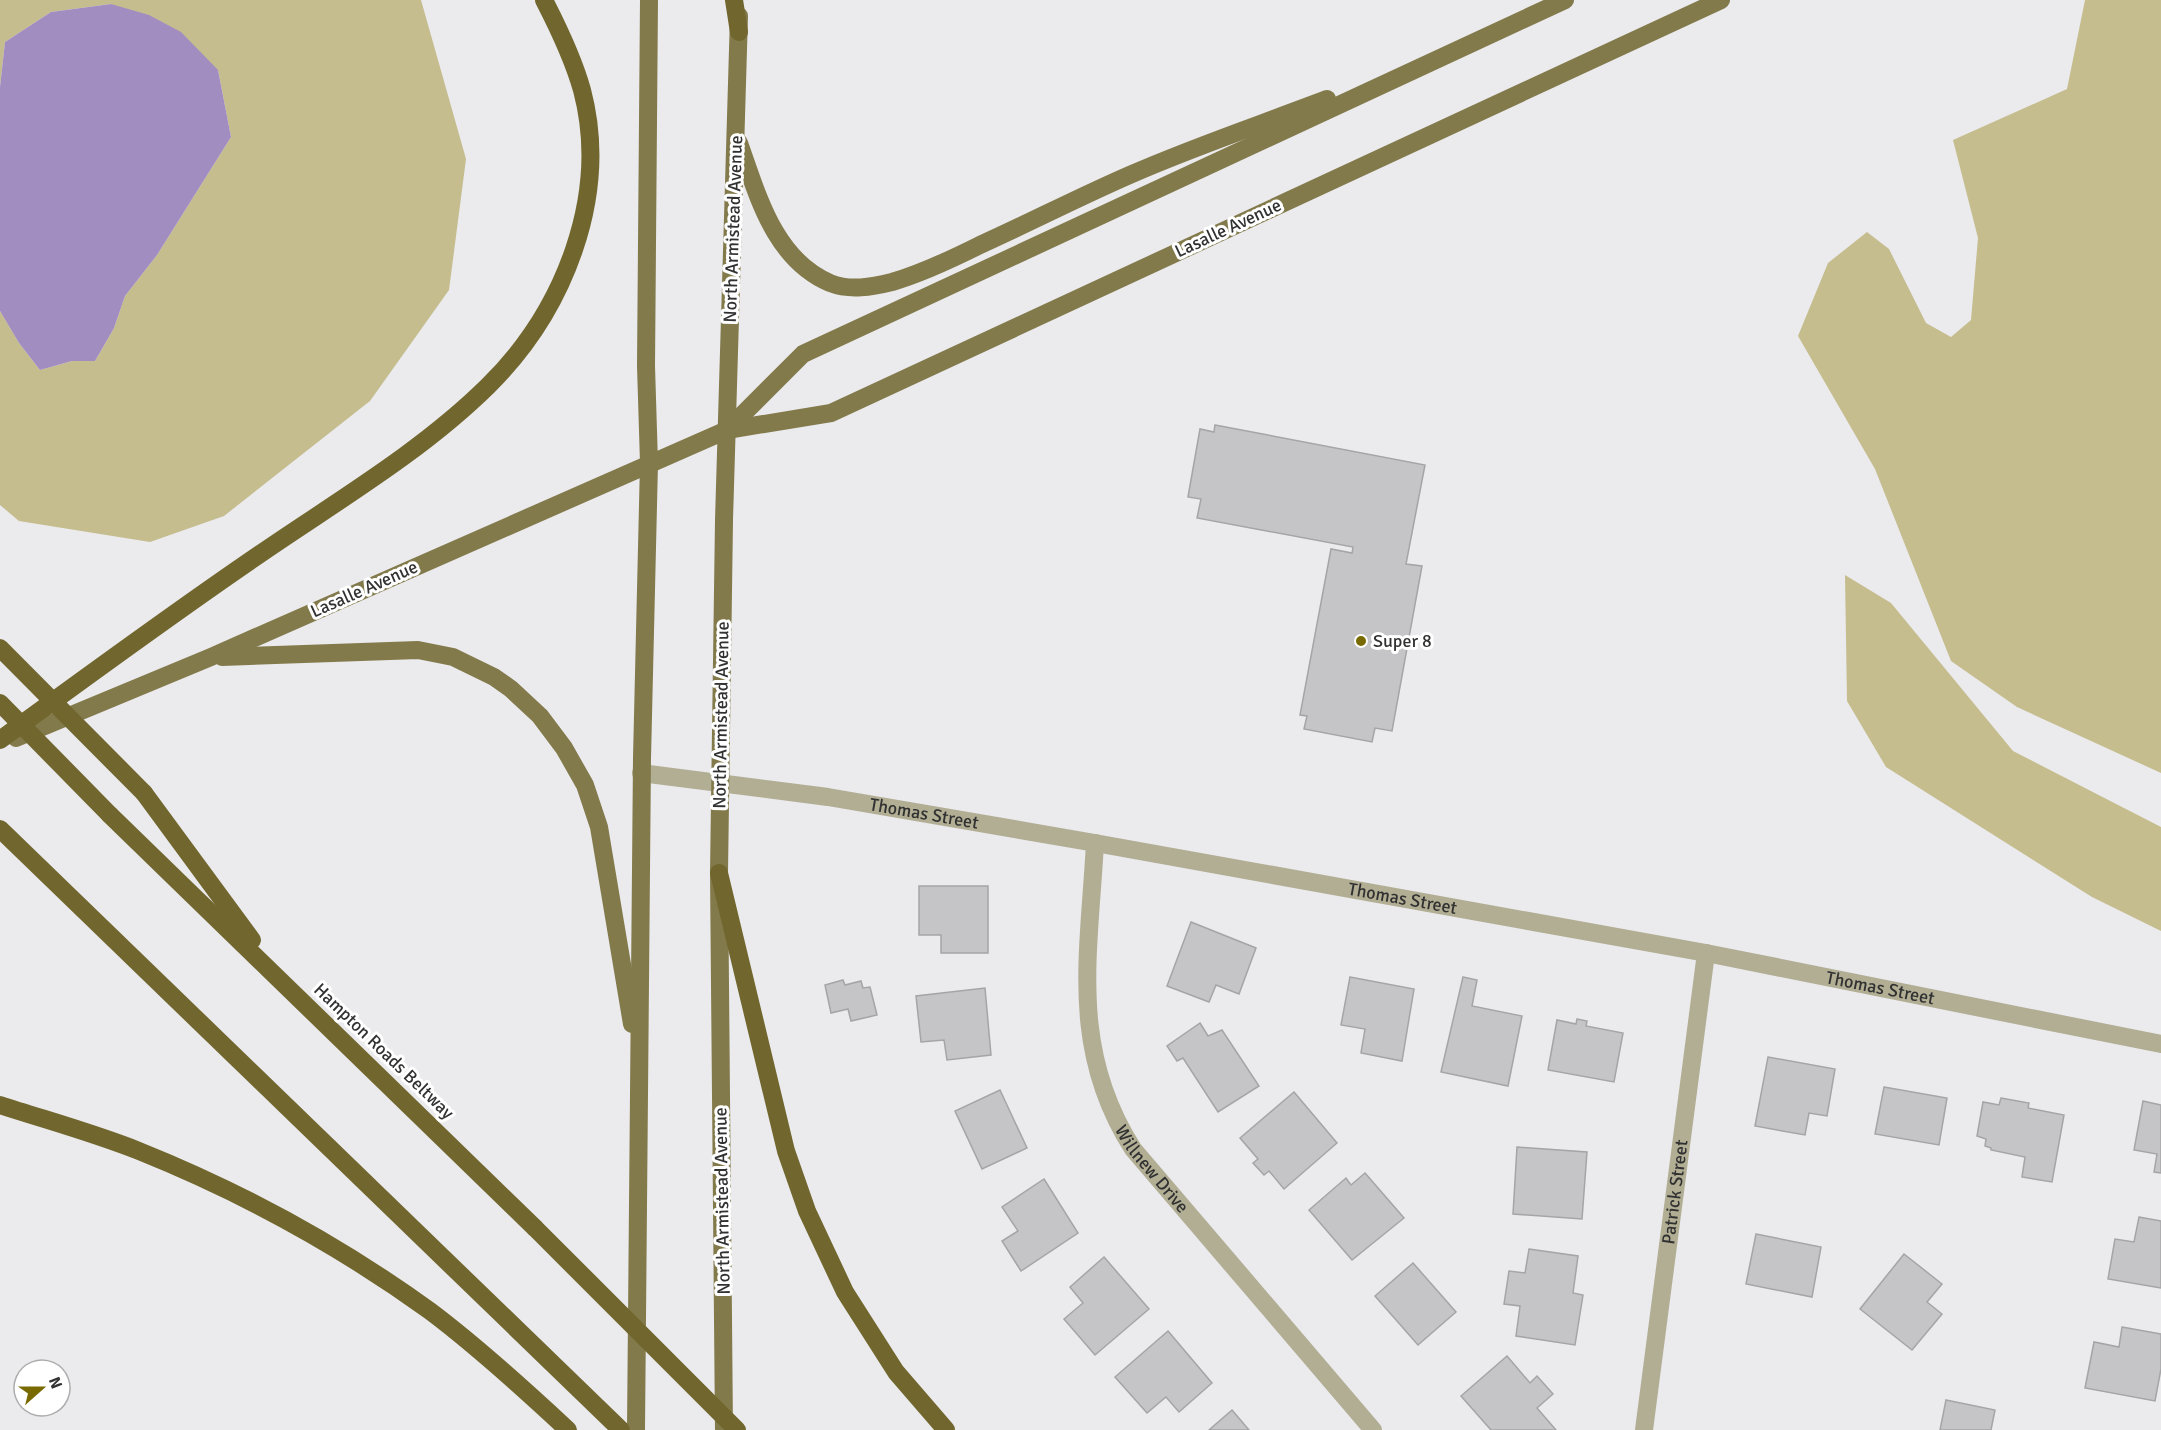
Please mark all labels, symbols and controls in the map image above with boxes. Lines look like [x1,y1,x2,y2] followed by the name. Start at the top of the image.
[719,135,747,323] street label: North Armistead Avenue
[1171,194,1285,262] street label: Lasalle Avenue
[307,556,421,622] street label: Lasalle Avenue
[708,621,734,809] street label: North Armistead Avenue
[1373,630,1432,652] place label: Super 8
[1354,634,1368,648] marker: Super 8
[868,793,980,834] street label: Thomas Street
[1346,878,1459,919] street label: Thomas Street
[1824,966,1937,1009] street label: Thomas Street
[309,978,459,1124] street label: Hampton Roads Beltway
[709,1107,735,1295] street label: North Armistead Avenue
[1110,1121,1194,1217] street label: Willnew Drive
[1657,1138,1693,1246] street label: Patrick Street
[12,1358,72,1418] north arrow
[44,1374,66,1392] text: N

